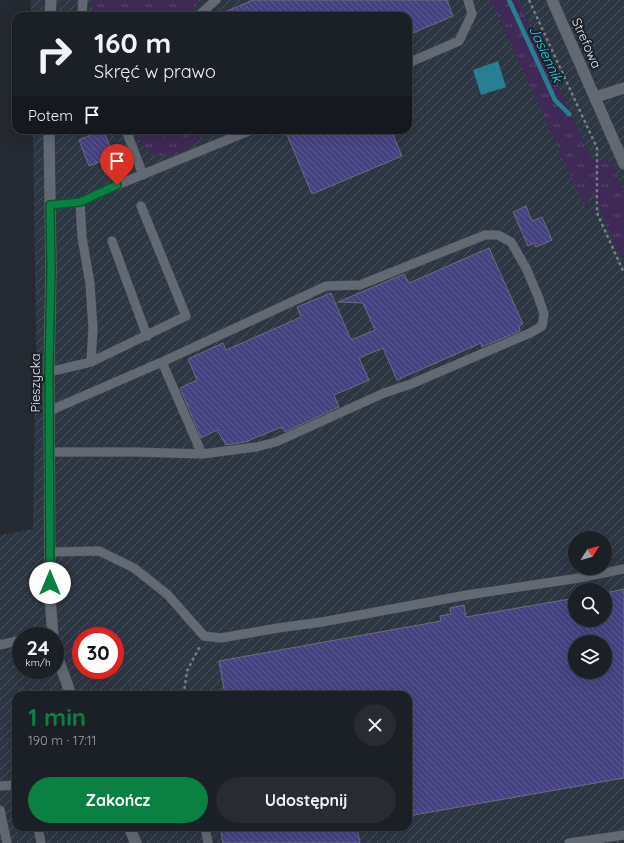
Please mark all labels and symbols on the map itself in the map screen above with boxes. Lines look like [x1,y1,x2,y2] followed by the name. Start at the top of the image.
[569,15,605,71] street label: Strefowa
[525,23,568,87] water label: Jasiennik
[100,144,134,185] pin
[27,353,43,413] street label: Pieszycka
[568,531,612,575] north arrow
[29,562,71,604] position arrow
[72,627,124,679] speed limit sign: 30

